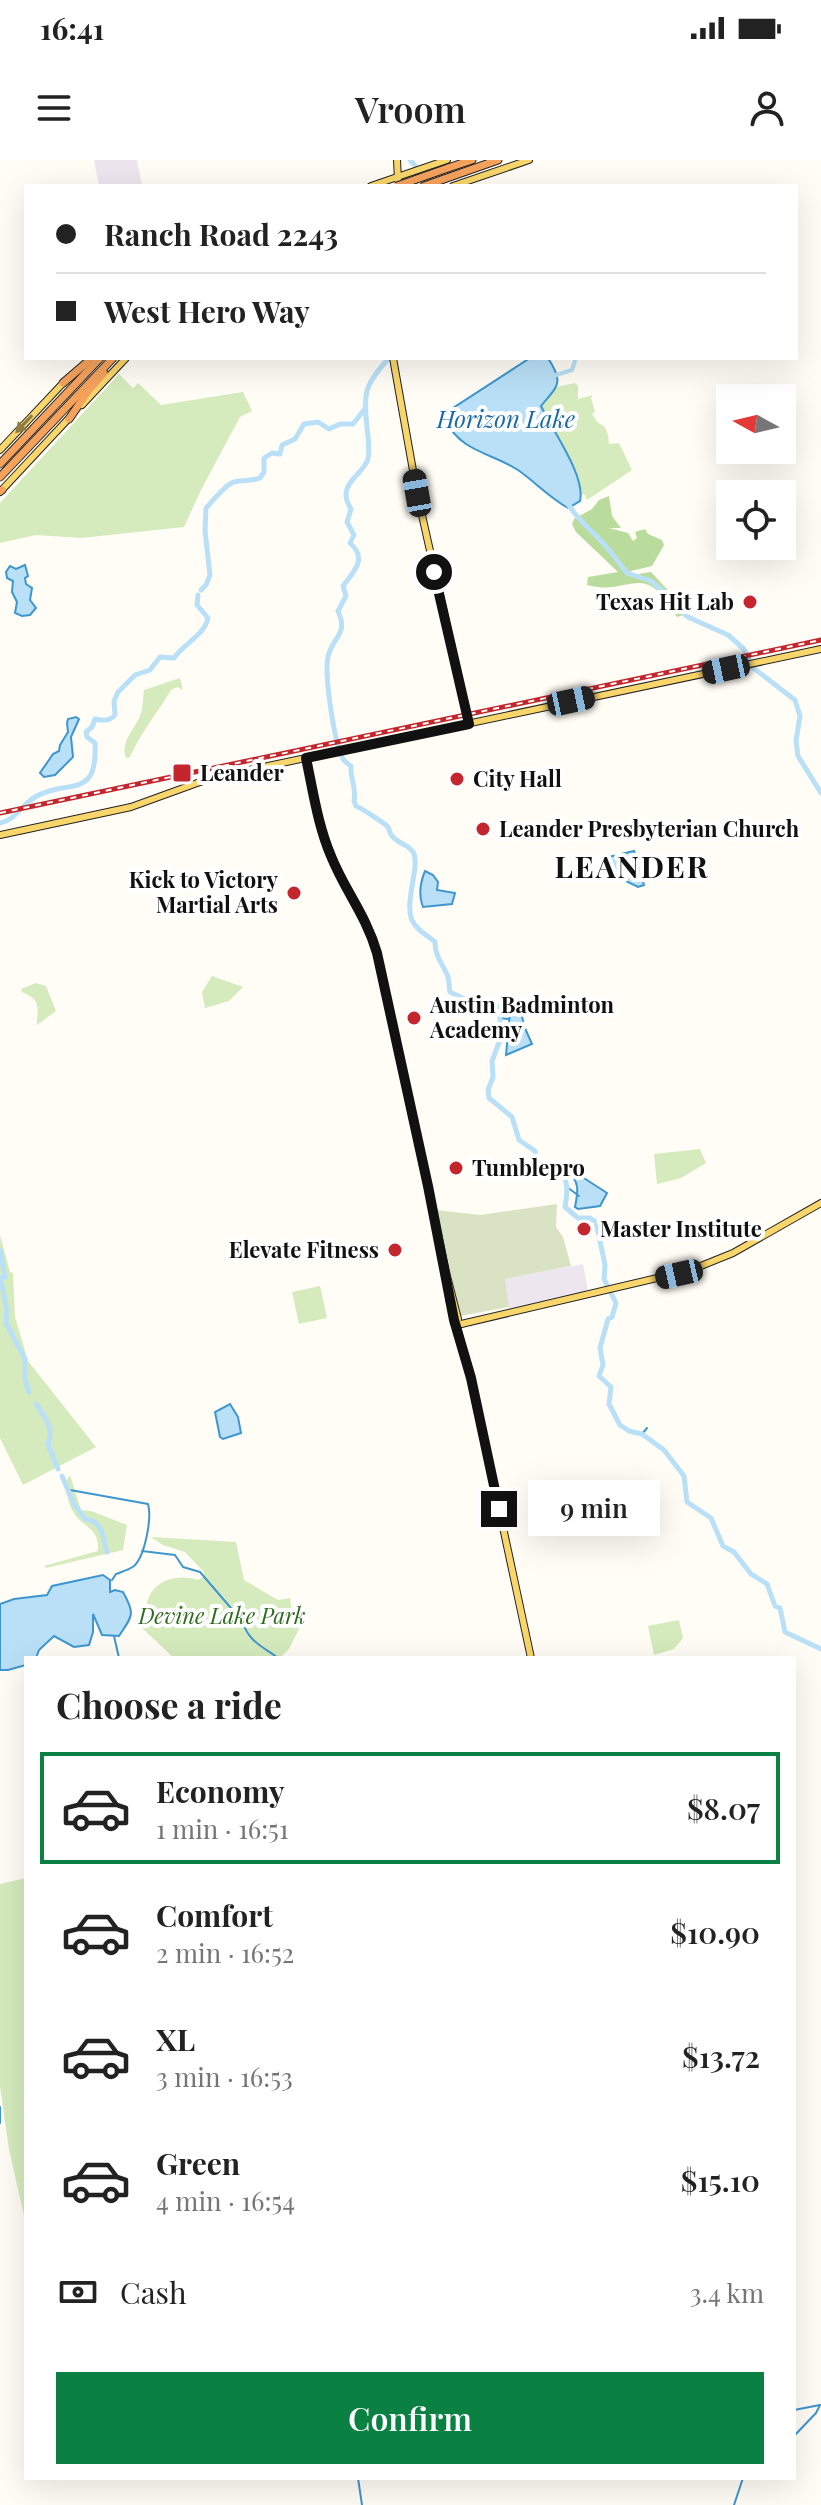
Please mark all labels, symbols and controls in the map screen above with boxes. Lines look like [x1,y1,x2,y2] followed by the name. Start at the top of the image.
[40,8,104,48] text: 16:41
[355,84,466,132] text: Vroom
[32,86,76,130] icon: menu
[745,86,789,130] icon: person
[104,214,338,254] text: Ranch Road 2243
[104,291,310,331] text: West Hero Way
[716,384,796,464] north arrow
[716,384,796,560] map controls
[436,402,575,434] water label: Horizon Lake
[15,414,33,433] one-way arrow
[401,467,433,519] car
[716,480,796,560] button: locate
[416,554,452,590] route start
[596,586,734,616] place label: Texas Hit Lab
[741,593,759,611] marker: Texas Hit Lab
[700,652,752,686] car
[545,684,597,718] car
[200,757,285,787] place label: Leander
[171,762,193,784] marker: Leander
[473,763,562,793] place label: City Hall
[448,770,466,788] marker: City Hall
[499,813,800,843] place label: Leander Presbyterian Church
[474,820,492,838] marker: Leander Presbyterian Church
[554,846,710,886] district label: LEANDER
[129,864,279,919] place label: Kick to Victory Martial Arts
[285,884,303,902] marker: Kick to Victory Martial Arts
[429,989,615,1044] place label: Austin Badminton Academy
[405,1009,423,1027] marker: Austin Badminton Academy
[472,1152,585,1182] place label: Tumblepro
[447,1159,465,1177] marker: Tumblepro
[600,1213,762,1243] place label: Master Institute
[575,1220,593,1238] marker: Master Institute
[229,1234,379,1264] place label: Elevate Fitness
[386,1241,404,1259] marker: Elevate Fitness
[653,1257,705,1291] car
[527,1481,659,1537] callout: 9 min
[560,1490,628,1525] text: 9 min
[481,1491,517,1527] route end
[137,1600,306,1630] park label: Devine Lake Park
[56,1680,282,1728] text: Choose a ride
[156,1771,285,1811] text: Economy
[60,1772,132,1844] icon: car
[687,1788,760,1828] text: $8.07
[156,1811,289,1846] text: 1 min · 16:51
[156,1895,273,1935] text: Comfort
[60,1896,132,1968] icon: car
[670,1912,760,1952] text: $10.90
[156,1935,294,1970] text: 2 min · 16:52
[156,2019,195,2059] text: XL
[60,2020,132,2092] icon: car
[682,2036,760,2076] text: $13.72
[156,2059,293,2094] text: 3 min · 16:53
[156,2143,240,2183] text: Green
[60,2144,132,2216] icon: car
[681,2160,760,2200] text: $15.10
[156,2183,295,2218] text: 4 min · 16:54
[56,2270,100,2314] icon: cash
[120,2272,187,2312] text: Cash
[690,2275,764,2310] text: 3.4 km
[56,2372,764,2464] button: Confirm

